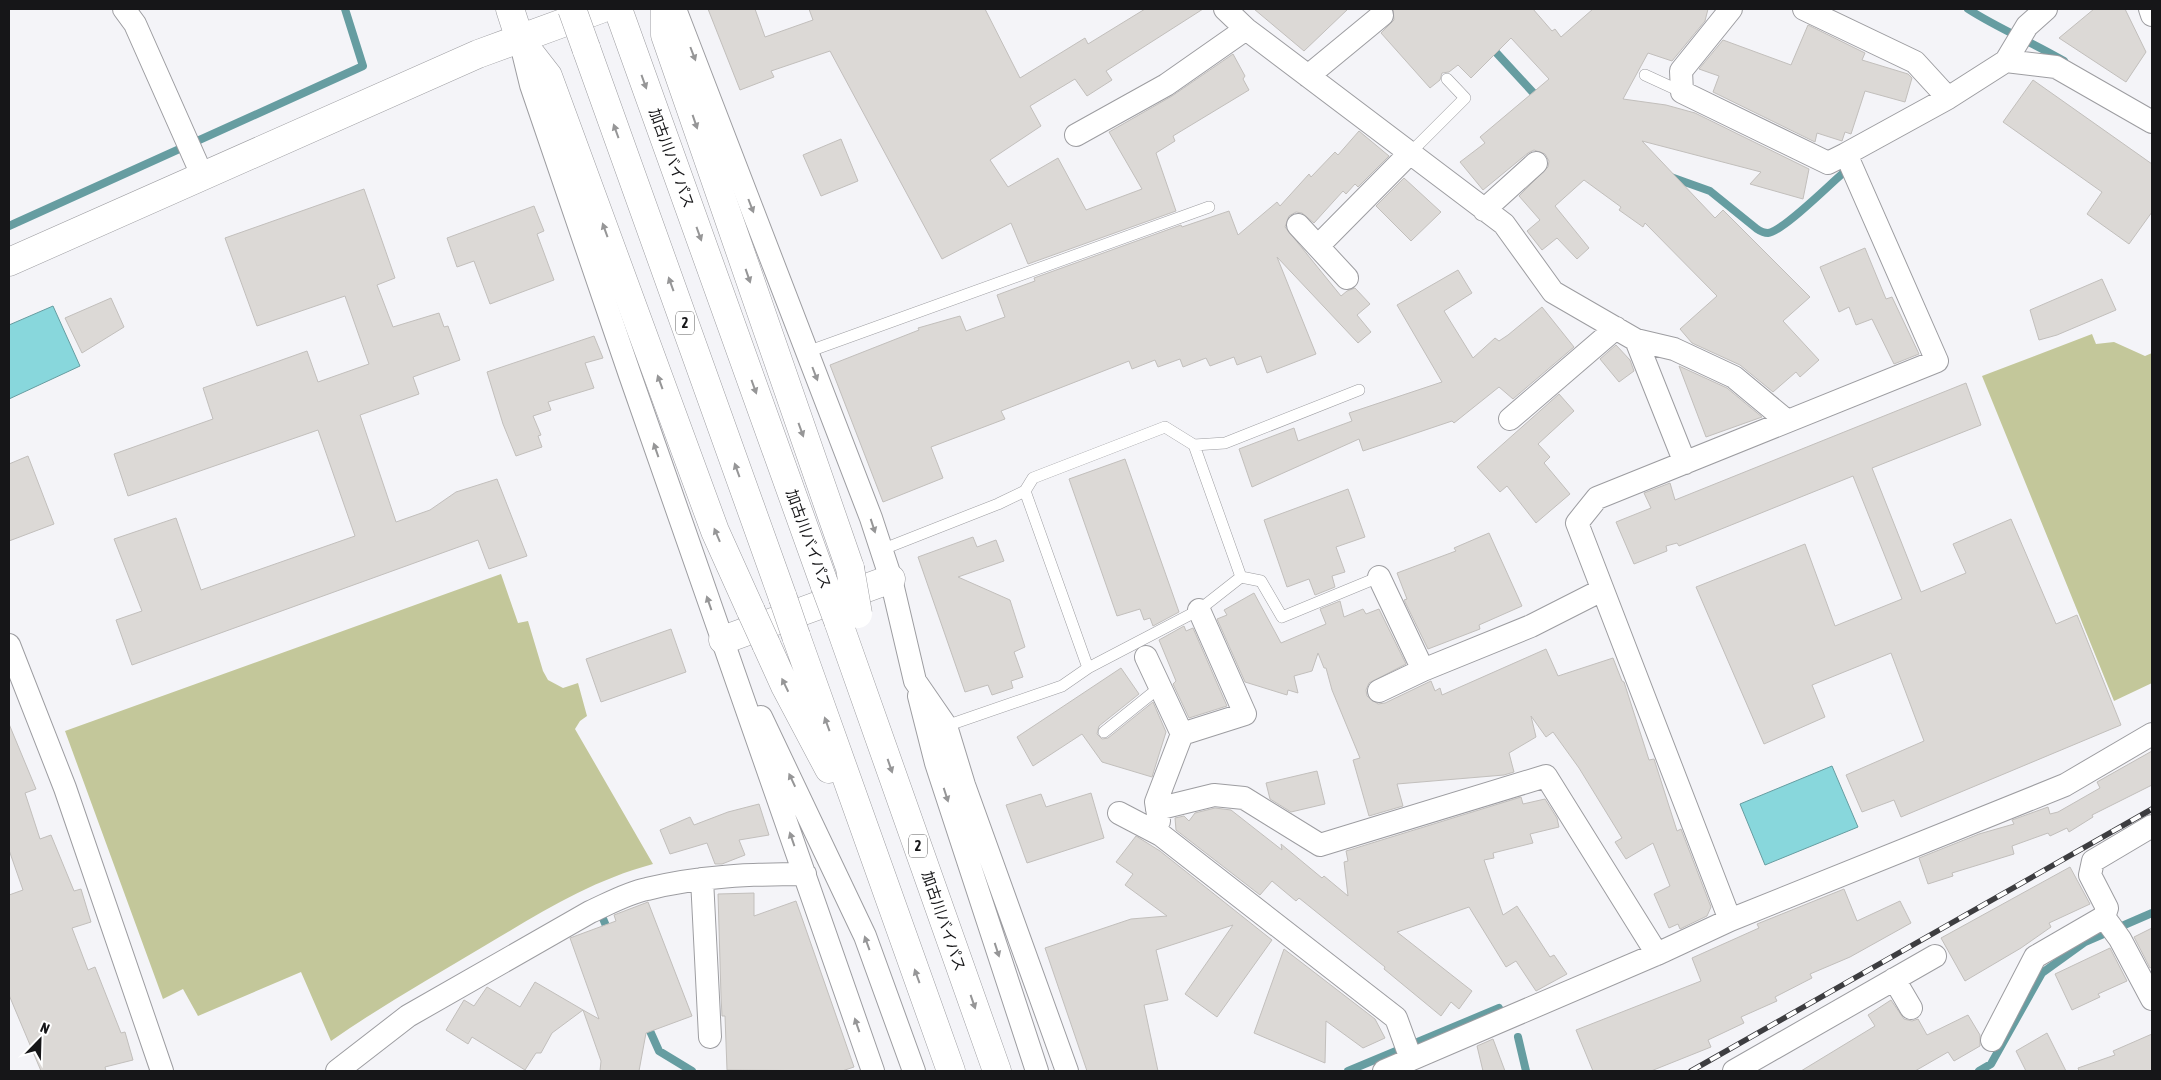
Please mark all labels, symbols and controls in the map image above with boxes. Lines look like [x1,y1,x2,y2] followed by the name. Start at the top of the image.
[689,47,697,62] one-way arrow
[641,74,648,89] one-way arrow
[646,106,698,210] street label: 加古川バイパス
[692,115,699,130] one-way arrow
[612,123,620,138] one-way arrow
[747,199,755,214] one-way arrow
[601,222,609,237] one-way arrow
[696,227,703,242] one-way arrow
[744,269,752,284] one-way arrow
[667,276,675,291] one-way arrow
[676,312,694,334] road number: 2
[812,367,820,381] one-way arrow
[656,375,663,390] one-way arrow
[751,380,758,395] one-way arrow
[797,423,805,438] one-way arrow
[652,442,659,457] one-way arrow
[733,462,741,477] one-way arrow
[783,487,835,591] street label: 加古川バイパス
[869,519,877,534] one-way arrow
[712,528,720,542] one-way arrow
[705,595,713,610] one-way arrow
[780,678,788,692] one-way arrow
[823,716,831,731] one-way arrow
[886,759,894,774] one-way arrow
[788,773,796,787] one-way arrow
[943,788,951,803] one-way arrow
[788,831,796,846] one-way arrow
[909,834,927,858] road number: 2
[919,869,969,973] street label: 加古川バイパス
[863,935,871,950] one-way arrow
[994,942,1001,957] one-way arrow
[913,968,921,983] one-way arrow
[969,995,977,1010] one-way arrow
[15,1015,65,1065] north arrow
[853,1017,861,1032] one-way arrow
[38,1019,52,1037] text: N

